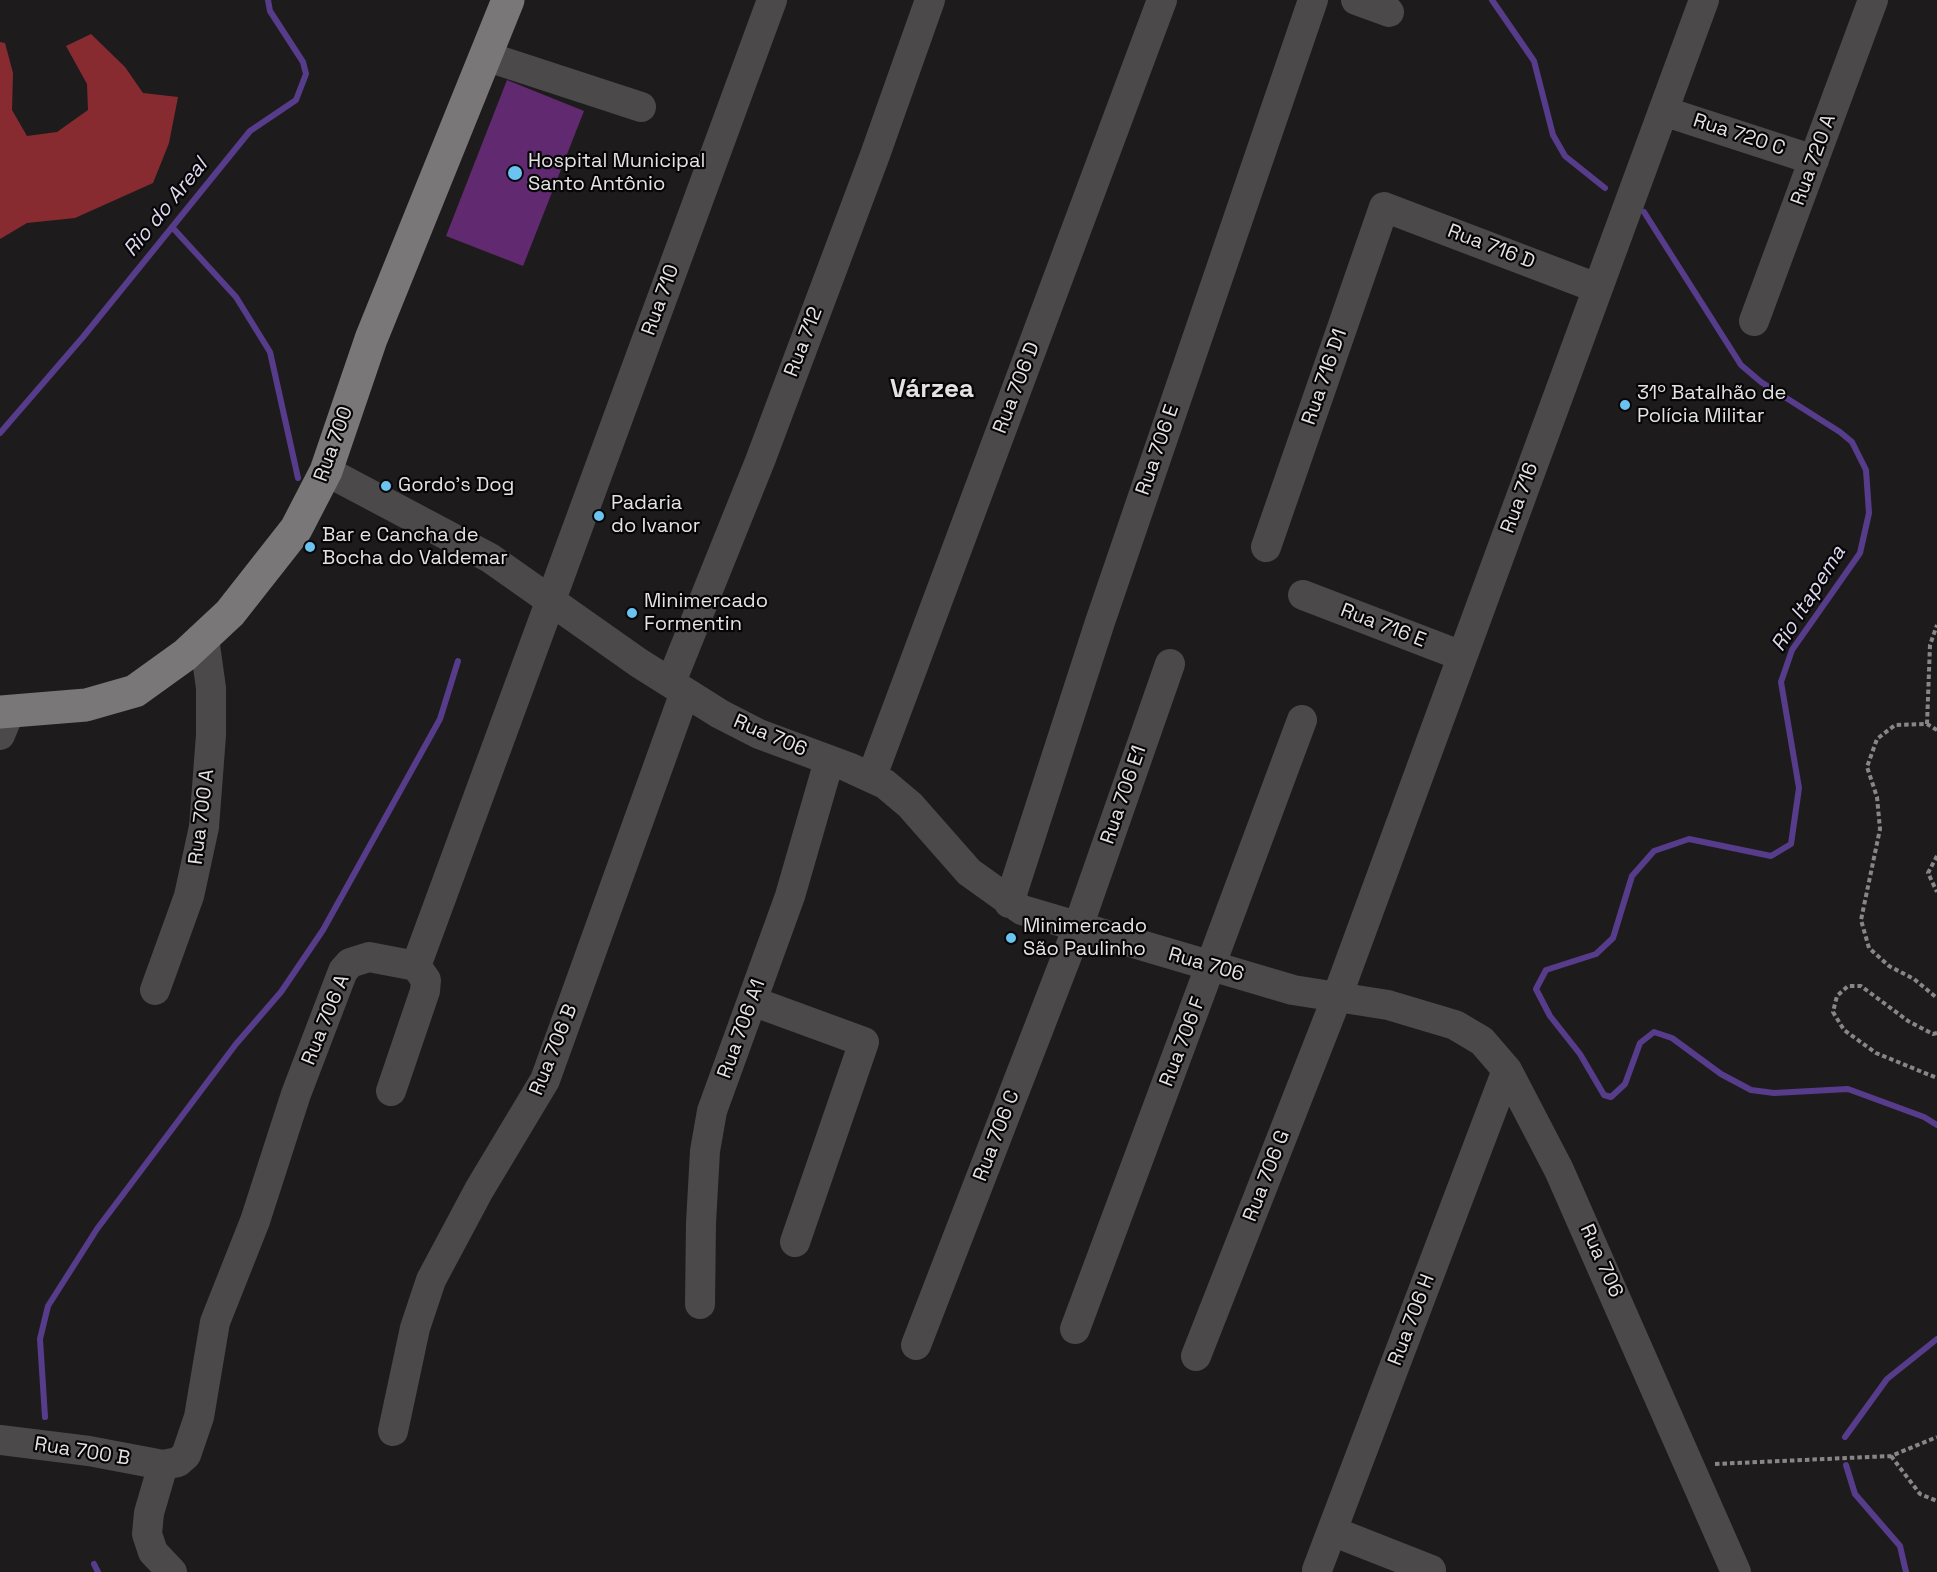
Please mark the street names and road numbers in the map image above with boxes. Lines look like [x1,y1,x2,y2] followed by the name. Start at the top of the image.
[1690,109,1788,161] street label: Rua 720 C
[1786,111,1842,209] street label: Rua 720 A
[1444,219,1538,275] street label: Rua 716 D
[637,261,685,339] street label: Rua 710
[780,304,828,380] street label: Rua 712
[1297,326,1353,428] street label: Rua 716 D1
[989,339,1045,437] street label: Rua 706 D
[1131,402,1185,498] street label: Rua 706 E
[309,403,359,485] street label: Rua 700
[1496,460,1544,536] street label: Rua 716
[1337,599,1429,653] street label: Rua 716 E
[730,710,810,762] street label: Rua 706
[1096,743,1152,847] street label: Rua 706 E1
[184,768,220,866] street label: Rua 700 A
[1165,943,1247,987] street label: Rua 706
[297,971,355,1069] street label: Rua 706 A
[713,976,771,1082] street label: Rua 706 A1
[1155,994,1211,1090] street label: Rua 706 F
[525,1001,583,1099] street label: Rua 706 B
[969,1087,1025,1185] street label: Rua 706 C
[1239,1127,1295,1225] street label: Rua 706 G
[1574,1221,1628,1301] street label: Rua 706
[1384,1271,1440,1369] street label: Rua 706 H
[32,1433,132,1471] street label: Rua 700 B

